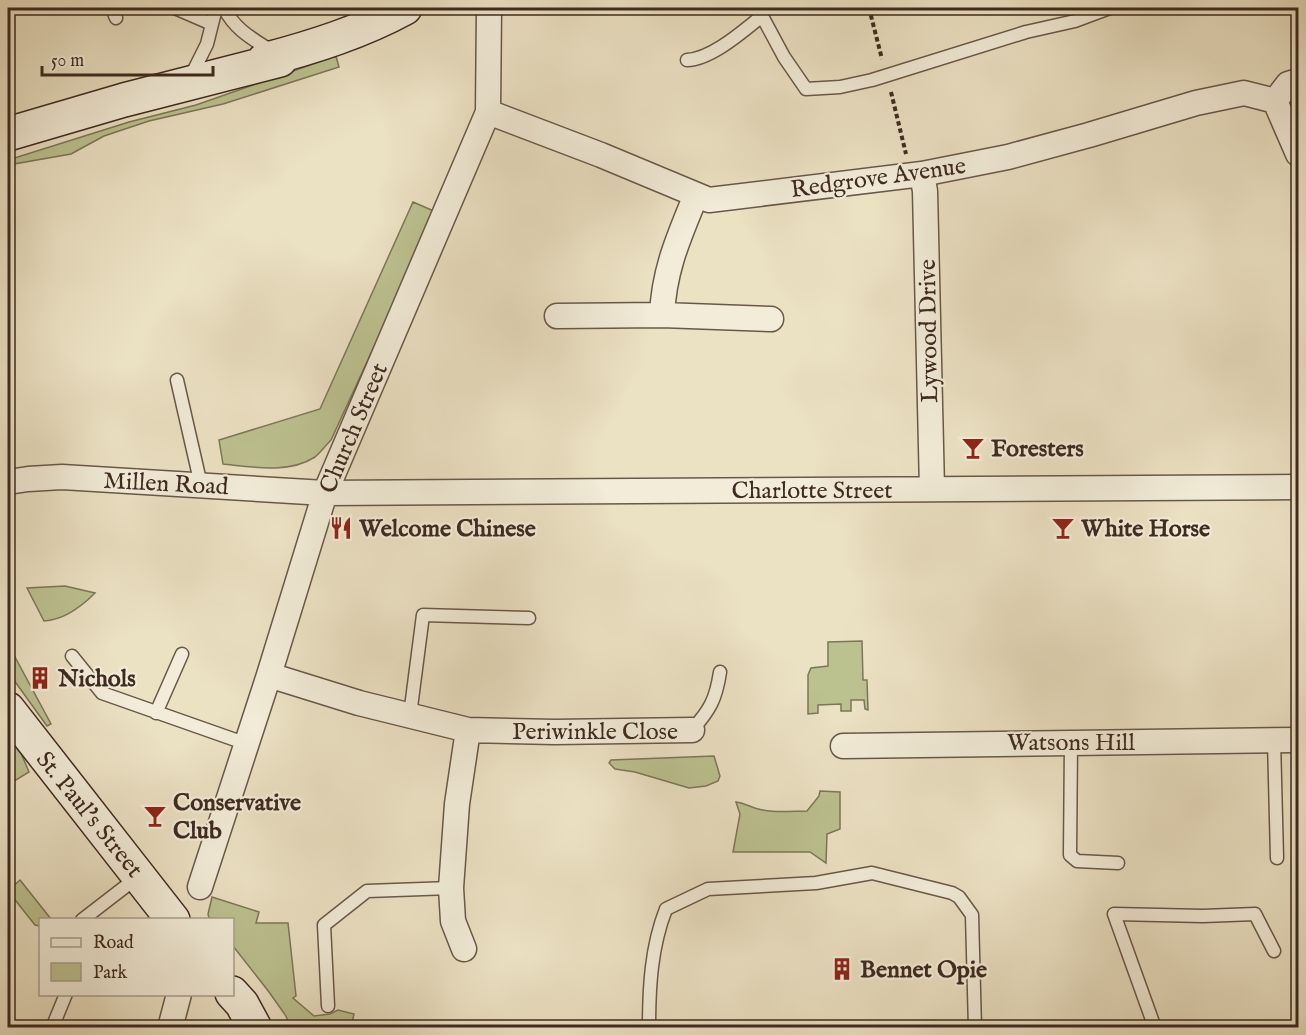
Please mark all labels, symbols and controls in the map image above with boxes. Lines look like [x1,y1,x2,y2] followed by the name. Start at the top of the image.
[42,39,213,77] scale bar
[51,50,84,73] text: 50 m
[789,151,968,206] street label: Redgrove Avenue
[913,259,946,403] street label: Lywood Drive
[313,359,396,499] street label: Church Street
[991,434,1084,465] place label: Foresters
[960,435,986,461] bar icon: Foresters
[103,466,230,503] street label: Millen Road
[732,476,892,507] street label: Charlotte Street
[358,514,536,545] place label: Welcome Chinese
[1080,514,1210,545] place label: White Horse
[328,515,354,541] restaurant icon: Welcome Chinese
[1050,515,1076,541] bar icon: White Horse
[57,664,136,695] place label: Nichols
[27,665,53,691] building icon: Nichols
[512,717,678,748] street label: Periwinkle Close
[1007,728,1135,759] street label: Watsons Hill
[28,745,149,884] street label: St. Paul's Street
[173,788,301,847] place label: Conservative Club
[142,803,168,829] bar icon: Conservative Club
[39,918,234,996] legend
[93,932,134,955] text: Road
[860,955,987,986] place label: Bennet Opie
[829,956,855,982] building icon: Bennet Opie
[93,962,128,985] text: Park

